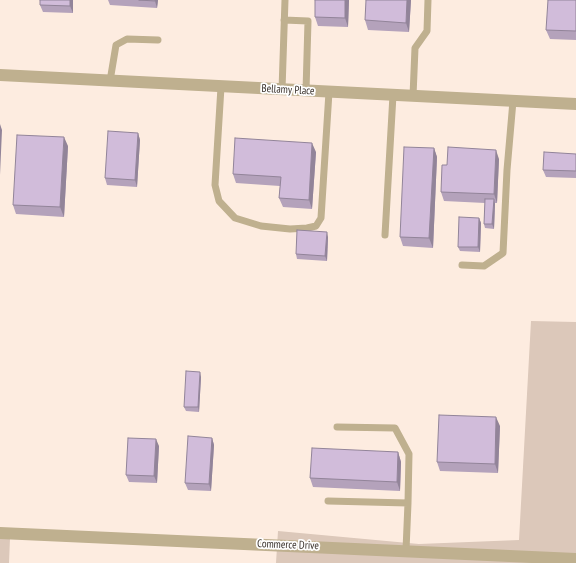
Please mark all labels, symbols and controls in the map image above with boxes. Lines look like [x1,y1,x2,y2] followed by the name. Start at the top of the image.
[261,82,315,98] street label: Bellamy Place
[257,537,319,553] street label: Commerce Drive

